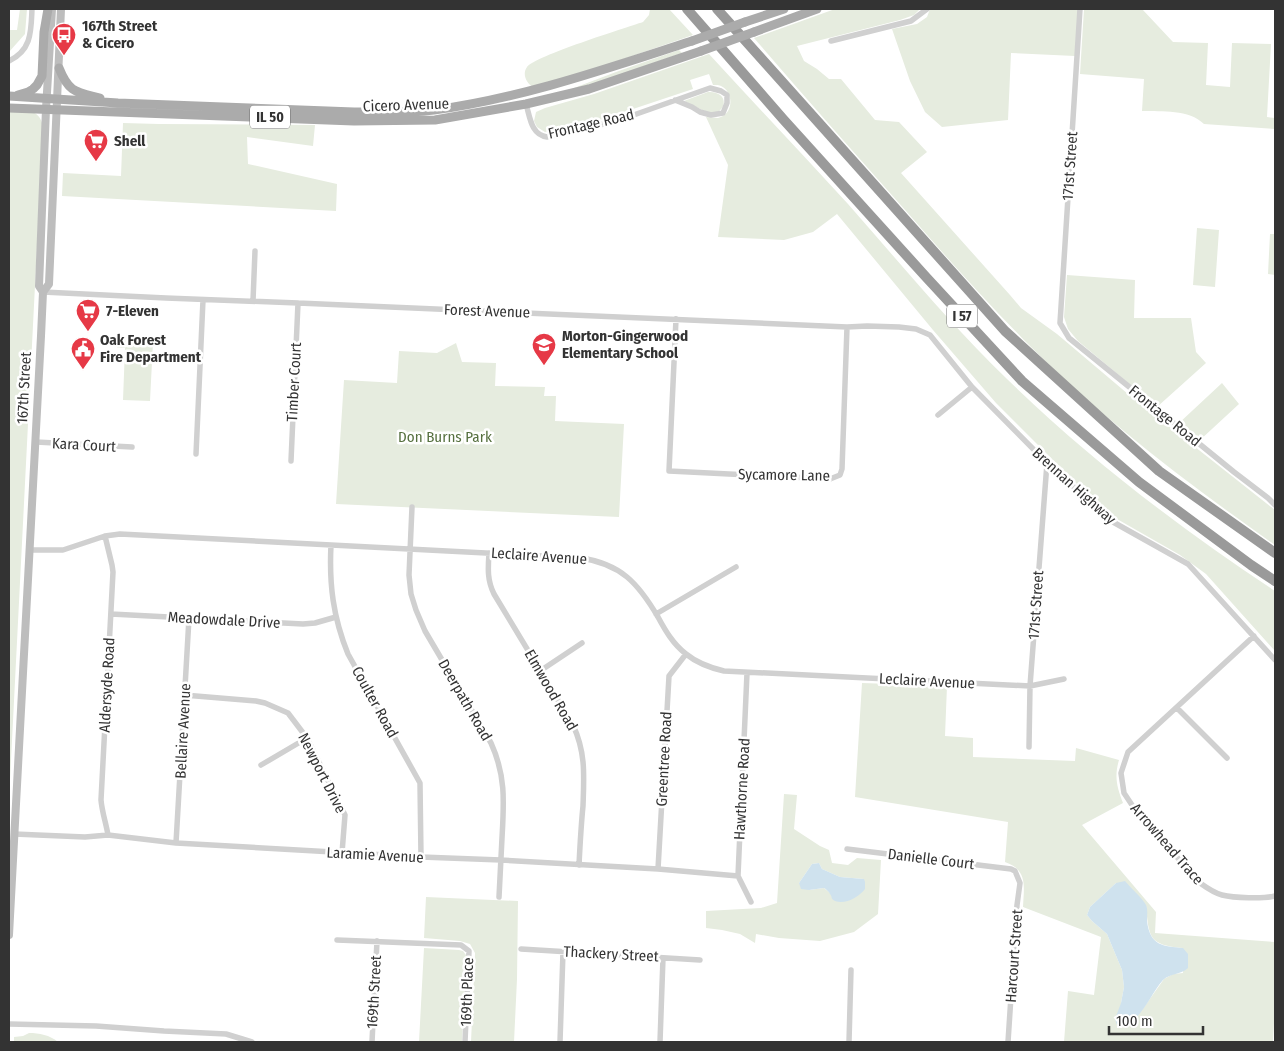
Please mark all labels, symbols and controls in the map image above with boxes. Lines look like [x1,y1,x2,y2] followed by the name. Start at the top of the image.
[82,17,158,52] place label: 167th Street & Cicero
[51,22,77,56] bus stop icon: 167th Street & Cicero
[363,95,449,115] street label: Cicero Avenue
[250,105,290,128] road number: IL 50
[546,105,636,143] street label: Frontage Road
[83,128,109,162] supermarket icon: Shell
[1059,131,1081,201] street label: 171st Street
[114,132,146,150] place label: Shell
[75,298,101,332] supermarket icon: 7-Eleven
[444,301,530,321] street label: Forest Avenue
[106,302,159,320] place label: 7-Eleven
[947,304,977,328] road number: I 57
[562,327,688,362] place label: Morton-Gingerwood Elementary School
[100,331,202,366] place label: Oak Forest Fire Department
[531,332,557,366] school or university icon: Morton-Gingerwood Elementary School
[70,336,96,370] public building icon: Oak Forest Fire Department
[283,342,305,422] street label: Timber Court
[13,351,35,425] street label: 167th Street
[1125,381,1205,451] street label: Frontage Road
[398,428,492,446] park label: Don Burns Park
[52,434,117,456] street label: Kara Court
[1028,444,1120,528] street label: Brennan Highway
[738,465,830,485] street label: Sycamore Lane
[490,544,588,568] street label: Leclaire Avenue
[1025,570,1047,640] street label: 171st Street
[167,608,281,632] street label: Meadowdale Drive
[96,637,118,733] street label: Aldersyde Road
[521,646,581,734] street label: Elmwood Road
[434,656,496,744] street label: Deerpath Road
[348,663,402,741] street label: Coulter Road
[879,670,975,692] street label: Leclaire Avenue
[172,683,194,779] street label: Bellaire Avenue
[653,711,675,807] street label: Greentree Road
[294,730,350,816] street label: Newport Drive
[730,738,754,840] street label: Hawthorne Road
[1127,800,1207,888] street label: Arrowhead Trace
[326,843,424,867] street label: Laramie Avenue
[887,845,975,873] street label: Danielle Court
[1002,909,1026,1003] street label: Harcourt Street
[563,943,659,965] street label: Thackery Street
[363,955,385,1029] street label: 169th Street
[457,957,477,1027] street label: 169th Place
[1109,1004,1203,1036] scale bar
[1116,1012,1153,1030] text: 100 m

